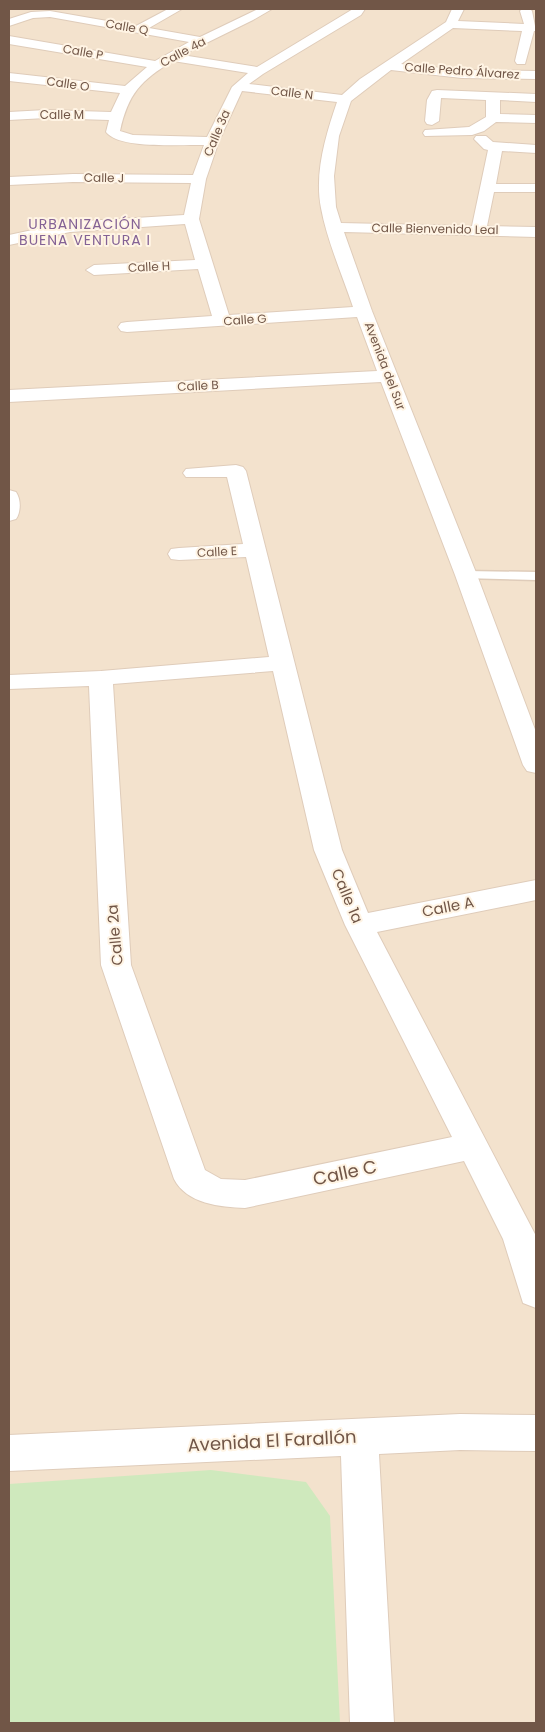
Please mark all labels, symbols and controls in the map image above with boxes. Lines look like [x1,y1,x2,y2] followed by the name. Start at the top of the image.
[104,14,150,39] street label: Calle Q
[157,32,209,71] street label: Calle 4a
[61,40,105,63] street label: Calle P
[404,58,520,83] street label: Calle Pedro Álvarez
[45,72,91,95] street label: Calle O
[270,81,314,104] street label: Calle N
[40,106,84,123] street label: Calle M
[199,107,234,159] street label: Calle 3a
[84,169,124,186] street label: Calle J
[19,214,151,250] district label: URBANIZACIÓN BUENA VENTURA I
[371,219,499,238] street label: Calle Bienvenido Leal
[127,257,171,276] street label: Calle H
[223,310,267,329] street label: Calle G
[361,319,410,413] street label: Avenida del Sur
[177,376,219,395] street label: Calle B
[197,542,237,561] street label: Calle E
[327,865,368,926] street label: Calle 1a
[420,891,476,922] street label: Calle A
[101,904,128,966] street label: Calle 2a
[311,1154,379,1191] street label: Calle C
[187,1424,357,1457] street label: Avenida El Farallón

